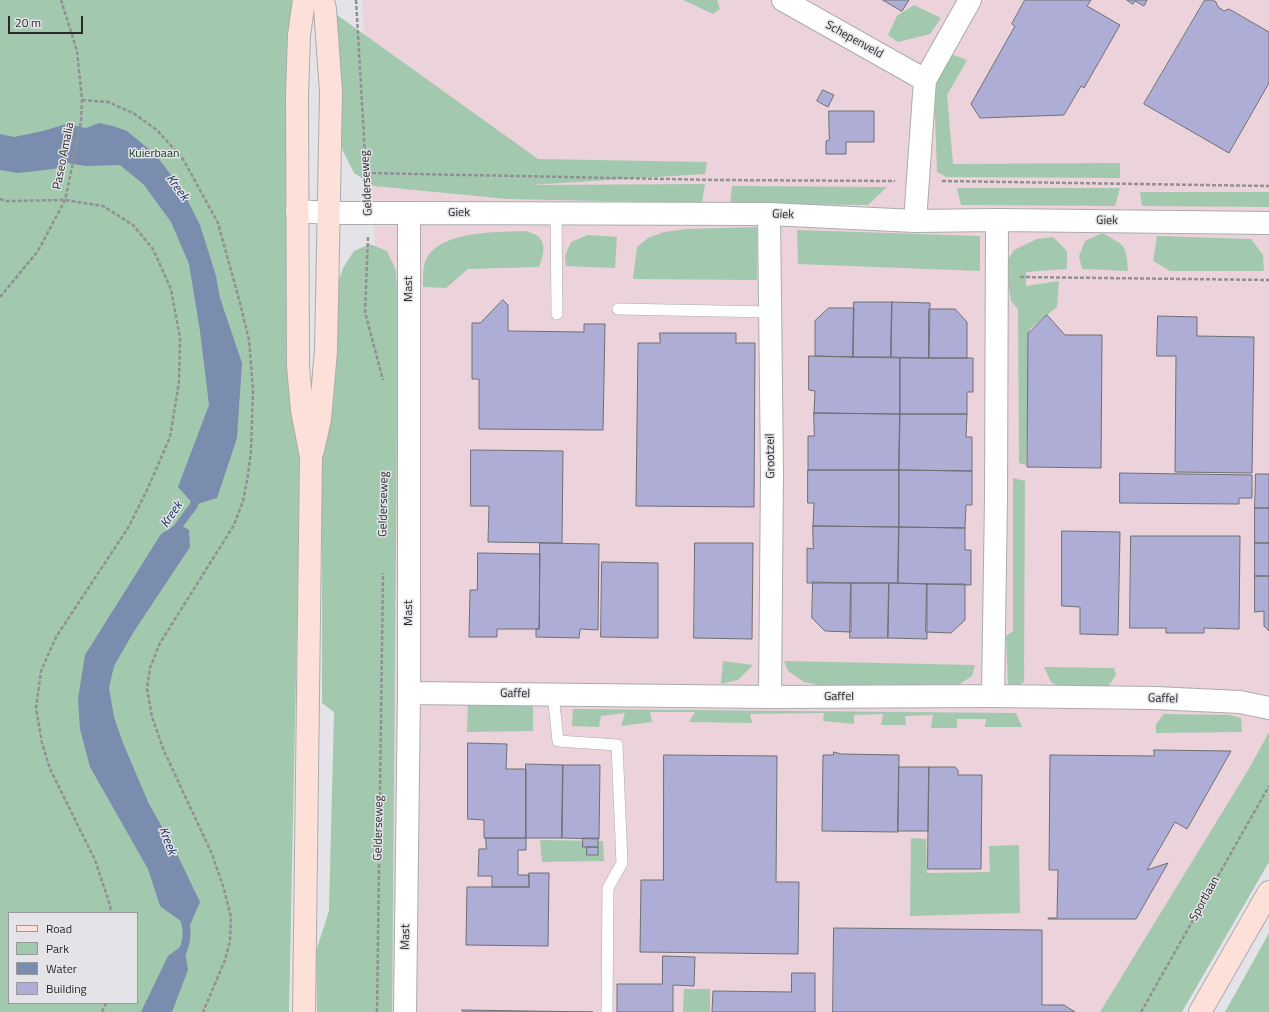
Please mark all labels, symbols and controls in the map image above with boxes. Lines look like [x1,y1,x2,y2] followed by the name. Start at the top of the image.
[10,8,85,34] scale bar
[15,13,41,32] text: 20 m
[823,18,885,62] street label: Schepenveld
[50,121,78,191] street label: Paseo Amalia
[129,147,179,161] park label: Kuierbaan
[358,150,376,216] street label: Gelderseweg
[162,172,192,204] water label: Kreek
[448,206,470,220] street label: Giek
[772,207,794,223] street label: Giek
[1096,214,1118,228] street label: Giek
[402,276,416,302] street label: Mast
[763,433,779,479] street label: Grootzeil
[376,471,392,537] street label: Gelderseweg
[158,499,186,531] water label: Kreek
[402,600,416,626] street label: Mast
[500,687,530,701] street label: Gaffel
[824,690,854,704] street label: Gaffel
[1148,691,1178,707] street label: Gaffel
[371,795,387,861] street label: Gelderseweg
[155,825,179,857] water label: Kreek
[1187,874,1223,924] street label: Sportlaan
[8,912,138,1004] legend
[46,919,72,938] text: Road
[399,924,413,950] street label: Mast
[46,939,69,958] text: Park
[46,959,77,978] text: Water
[46,979,87,998] text: Building

